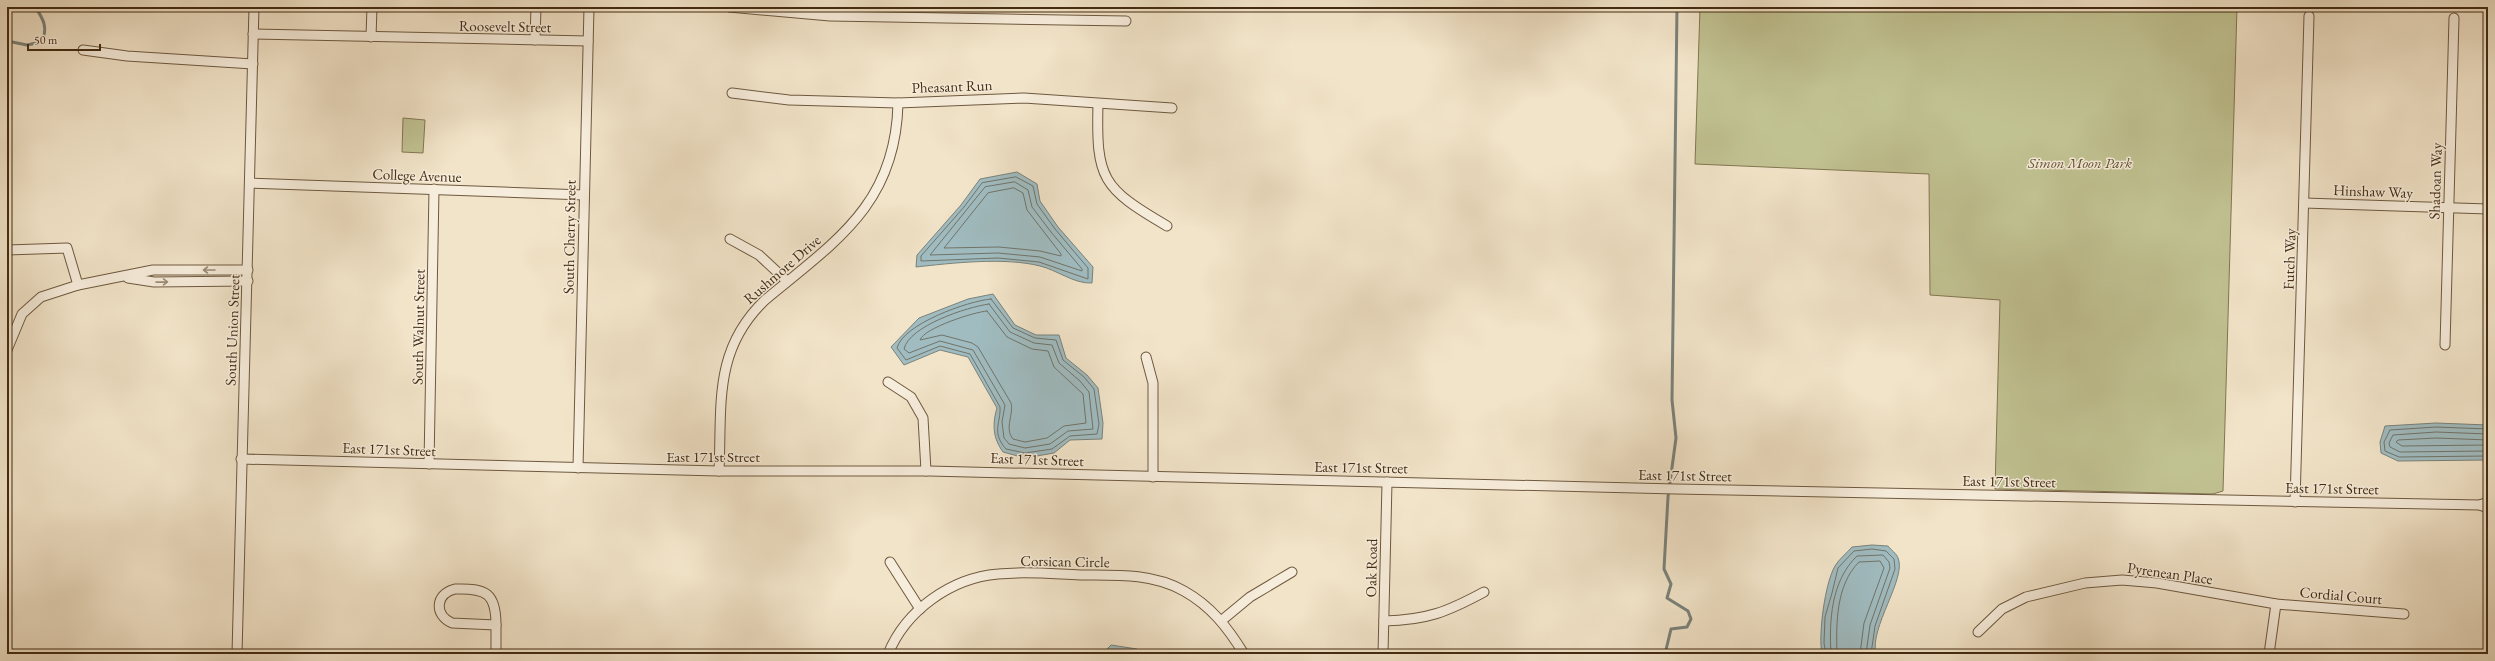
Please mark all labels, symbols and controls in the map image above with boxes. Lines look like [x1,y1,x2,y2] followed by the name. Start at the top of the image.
[459,16,552,36] street label: Roosevelt Street
[28,26,100,52] scale bar
[34,32,58,48] text: 50 m
[911,75,993,97] street label: Pheasant Run
[2424,142,2446,220] street label: Shadoan Way
[2027,153,2132,172] park label: Simon Moon Park
[372,164,462,186] street label: College Avenue
[559,179,580,294] street label: South Cherry Street
[2333,180,2414,202] street label: Hinshaw Way
[2278,227,2300,290] street label: Futch Way
[739,230,825,308] street label: Rushmore Drive
[203,266,216,274] one-way arrow
[407,269,429,385] street label: South Walnut Street
[221,274,243,386] street label: South Union Street
[155,278,168,286] one-way arrow
[342,438,436,460] street label: East 171st Street
[666,447,760,466] street label: East 171st Street
[990,448,1084,470] street label: East 171st Street
[1314,457,1408,477] street label: East 171st Street
[1638,465,1732,485] street label: East 171st Street
[1962,471,2056,491] street label: East 171st Street
[2285,478,2379,498] street label: East 171st Street
[1361,538,1381,598] street label: Oak Road
[1020,551,1110,571] street label: Corsican Circle
[2126,558,2214,588] street label: Pyrenean Place
[2299,582,2383,608] street label: Cordial Court

